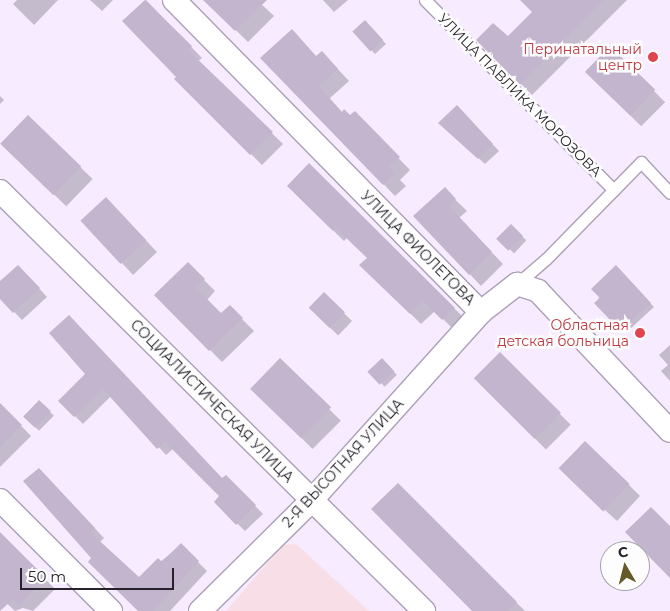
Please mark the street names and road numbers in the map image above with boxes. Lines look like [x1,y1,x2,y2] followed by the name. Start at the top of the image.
[435,10,605,180] street label: УЛИЦА ПАВЛИКА МОРОЗОВА
[357,187,479,309] street label: УЛИЦА ФИОЛЕТОВА
[127,316,297,486] street label: СОЦИАЛИСТИЧЕСКАЯ УЛИЦА
[279,395,407,531] street label: 2-Я ВЫСОТНАЯ УЛИЦА

